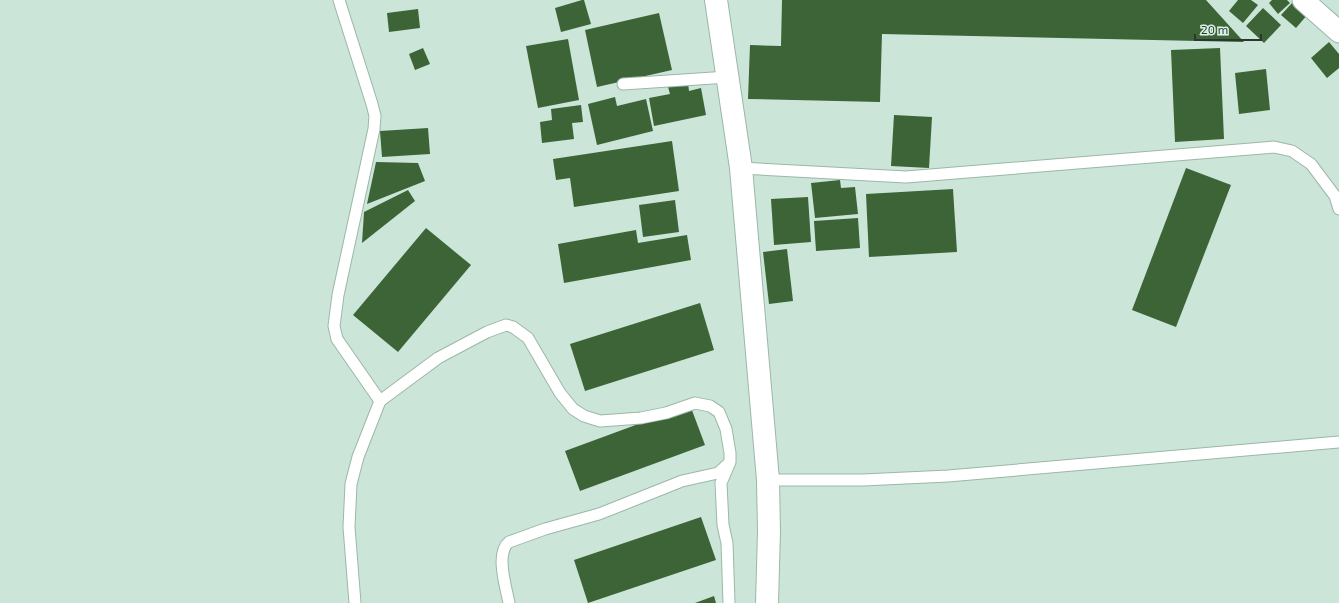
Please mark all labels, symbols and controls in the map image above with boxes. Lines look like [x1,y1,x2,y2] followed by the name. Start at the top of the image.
[1195,16,1261,42] scale bar
[1201,22,1228,36] text: 20 m

